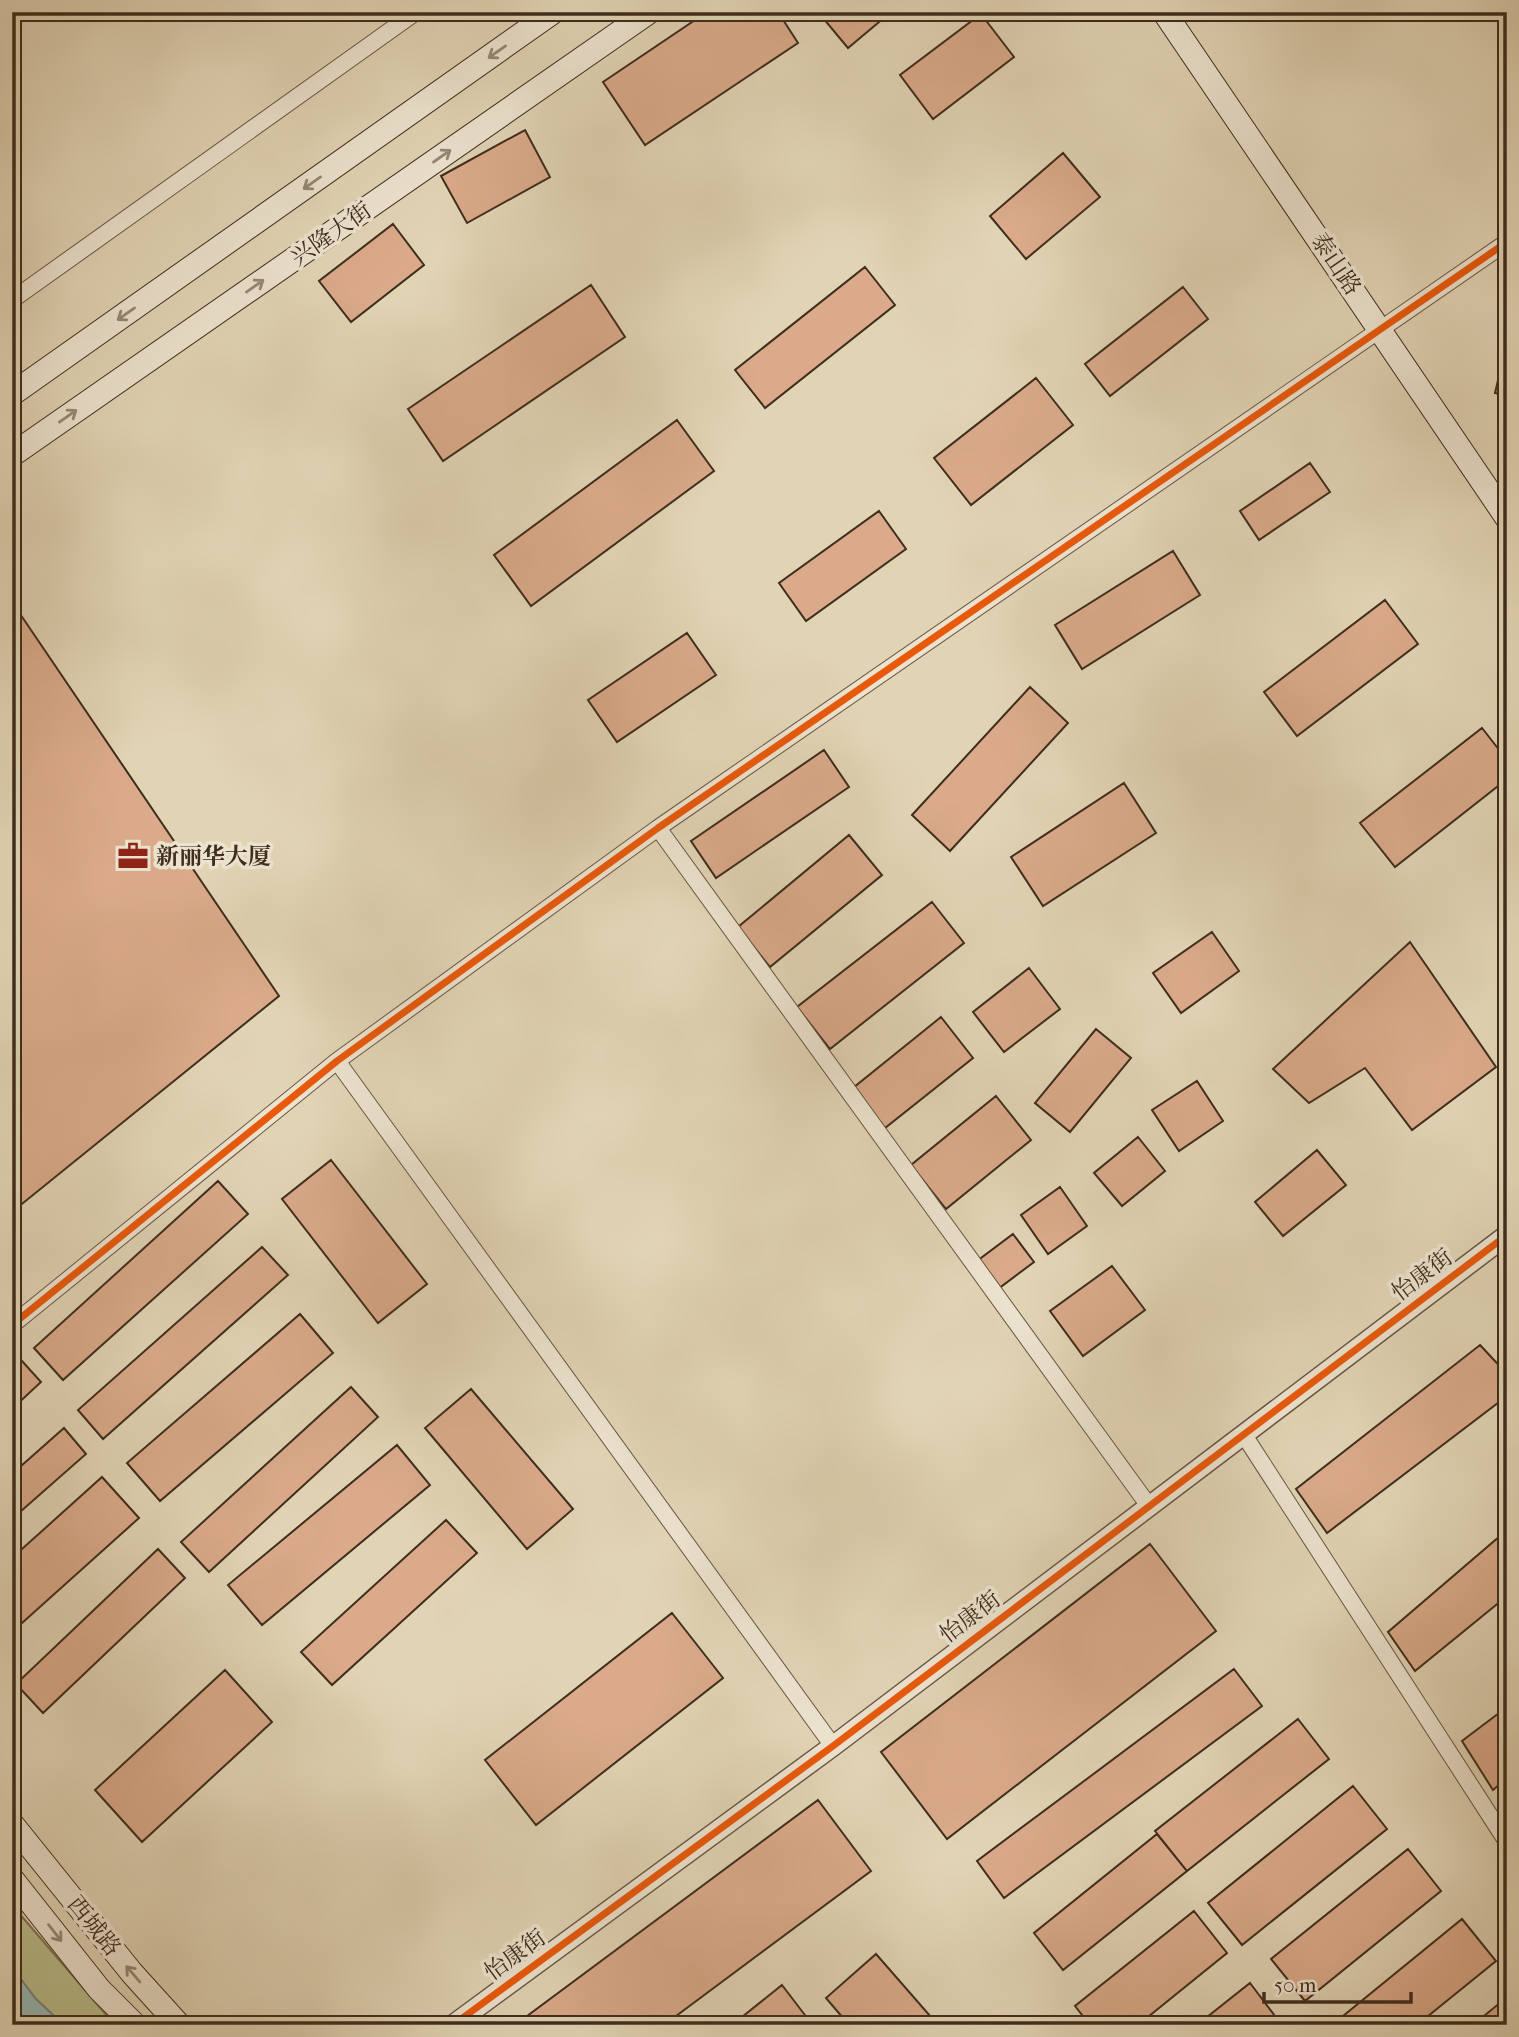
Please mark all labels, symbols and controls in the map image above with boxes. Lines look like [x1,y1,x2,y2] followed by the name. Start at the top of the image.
[488,45,507,59] one-way arrow
[432,149,451,163] one-way arrow
[303,176,322,190] one-way arrow
[286,197,376,271] street label: 兴隆大街
[1306,228,1366,300] street label: 泰山路
[245,279,264,293] one-way arrow
[117,307,136,321] one-way arrow
[58,409,77,423] one-way arrow
[116,839,150,873] office icon: 新丽华大厦
[156,843,271,870] place label: 新丽华大厦
[1386,1243,1458,1307] street label: 怡康街
[934,1585,1006,1649] street label: 怡康街
[62,1891,126,1961] street label: 西城路
[47,1923,62,1941] one-way arrow
[479,1924,551,1986] street label: 怡康街
[1264,1960,1410,2004] scale bar
[125,1965,141,1983] one-way arrow
[1274,1973,1317,1997] text: 50 m

